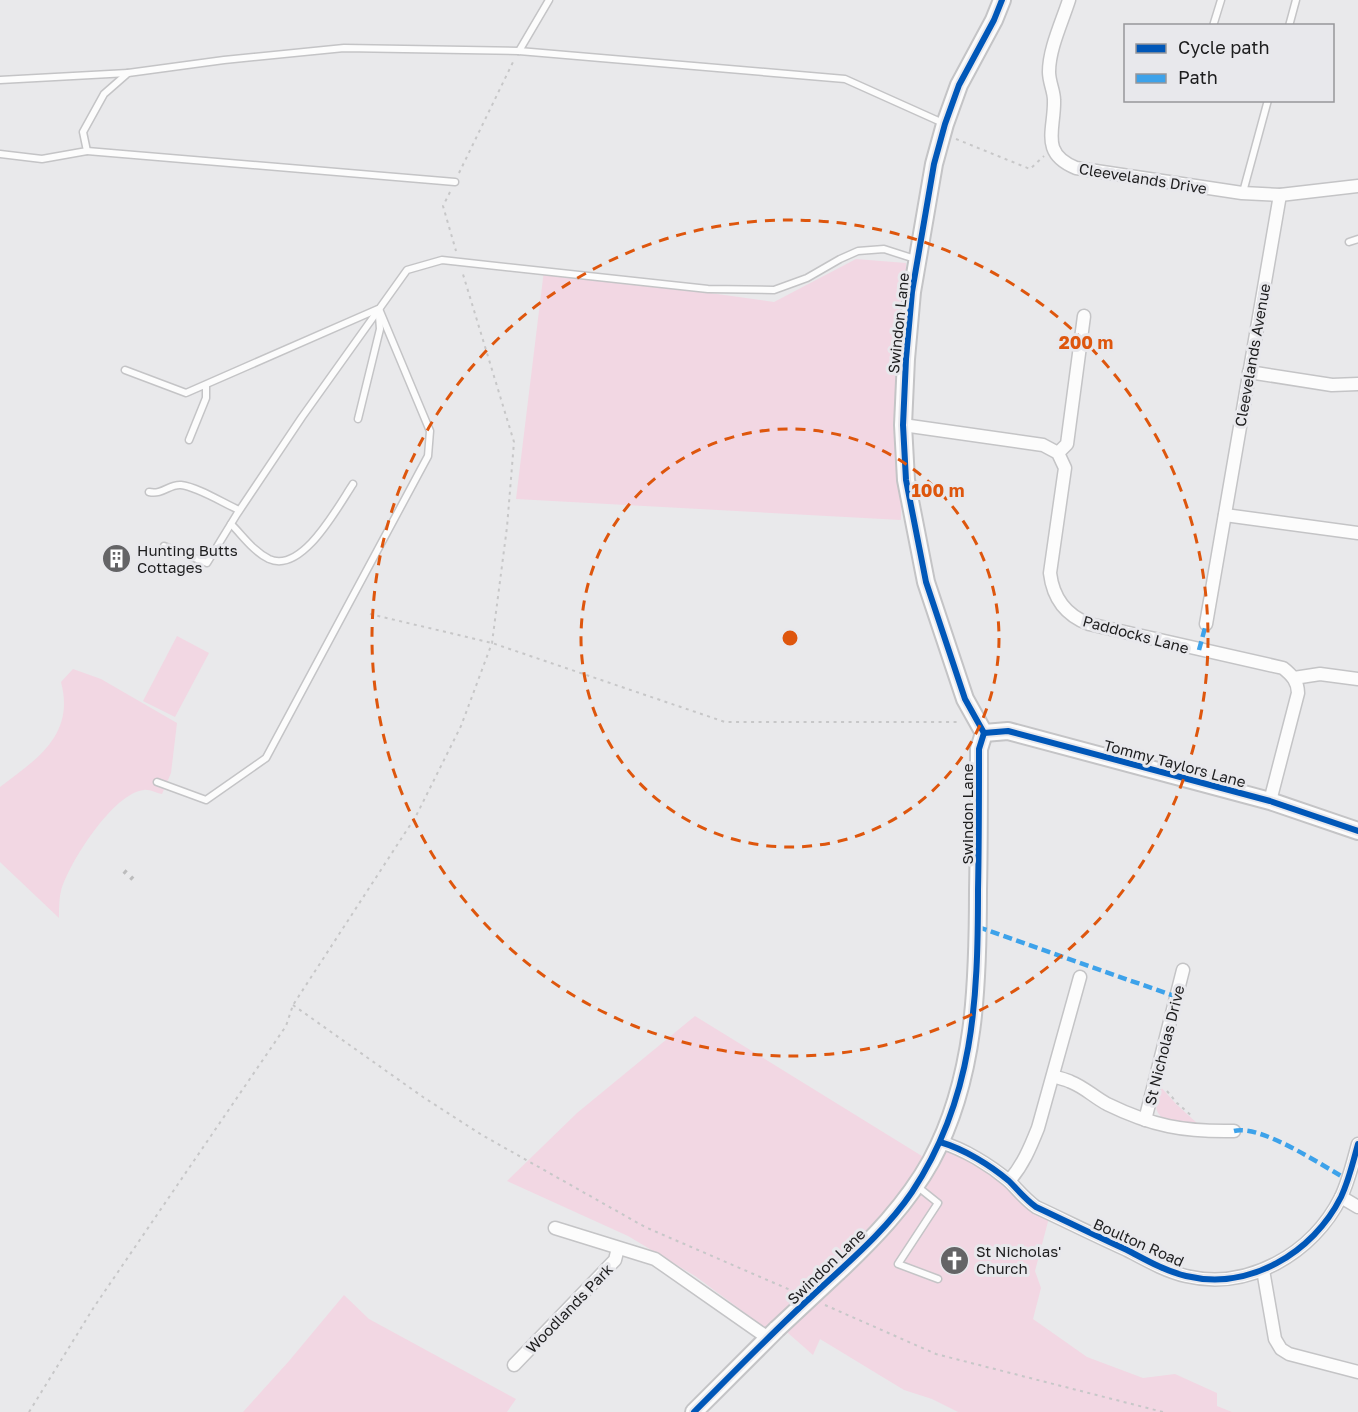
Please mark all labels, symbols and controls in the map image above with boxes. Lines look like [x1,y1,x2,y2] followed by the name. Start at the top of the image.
[1124,24,1334,102] legend
[1178,36,1270,58] text: Cycle path
[1178,66,1218,88] text: Path
[1078,159,1209,197] street label: Cleevelands Drive
[884,271,912,374] street label: Swindon Lane
[1231,282,1274,428] street label: Cleevelands Avenue
[1059,331,1113,353] text: 200 m
[912,479,964,501] text: 100 m
[137,541,238,576] place label: Hunting Butts Cottages
[100,543,132,575] building icon: Hunting Butts Cottages
[1081,611,1191,657] street label: Paddocks Lane
[780,628,800,648] centre of rings
[1102,735,1248,791] street label: Tommy Taylors Lane
[958,763,976,865] street label: Swindon Lane
[1140,983,1188,1107] street label: St Nicholas Drive
[1091,1214,1187,1270] street label: Boulton Road
[783,1224,869,1308] street label: Swindon Lane
[976,1242,1061,1277] place label: St Nicholas' Church
[939,1244,971,1276] church icon: St Nicholas' Church
[522,1259,616,1356] street label: Woodlands Park

